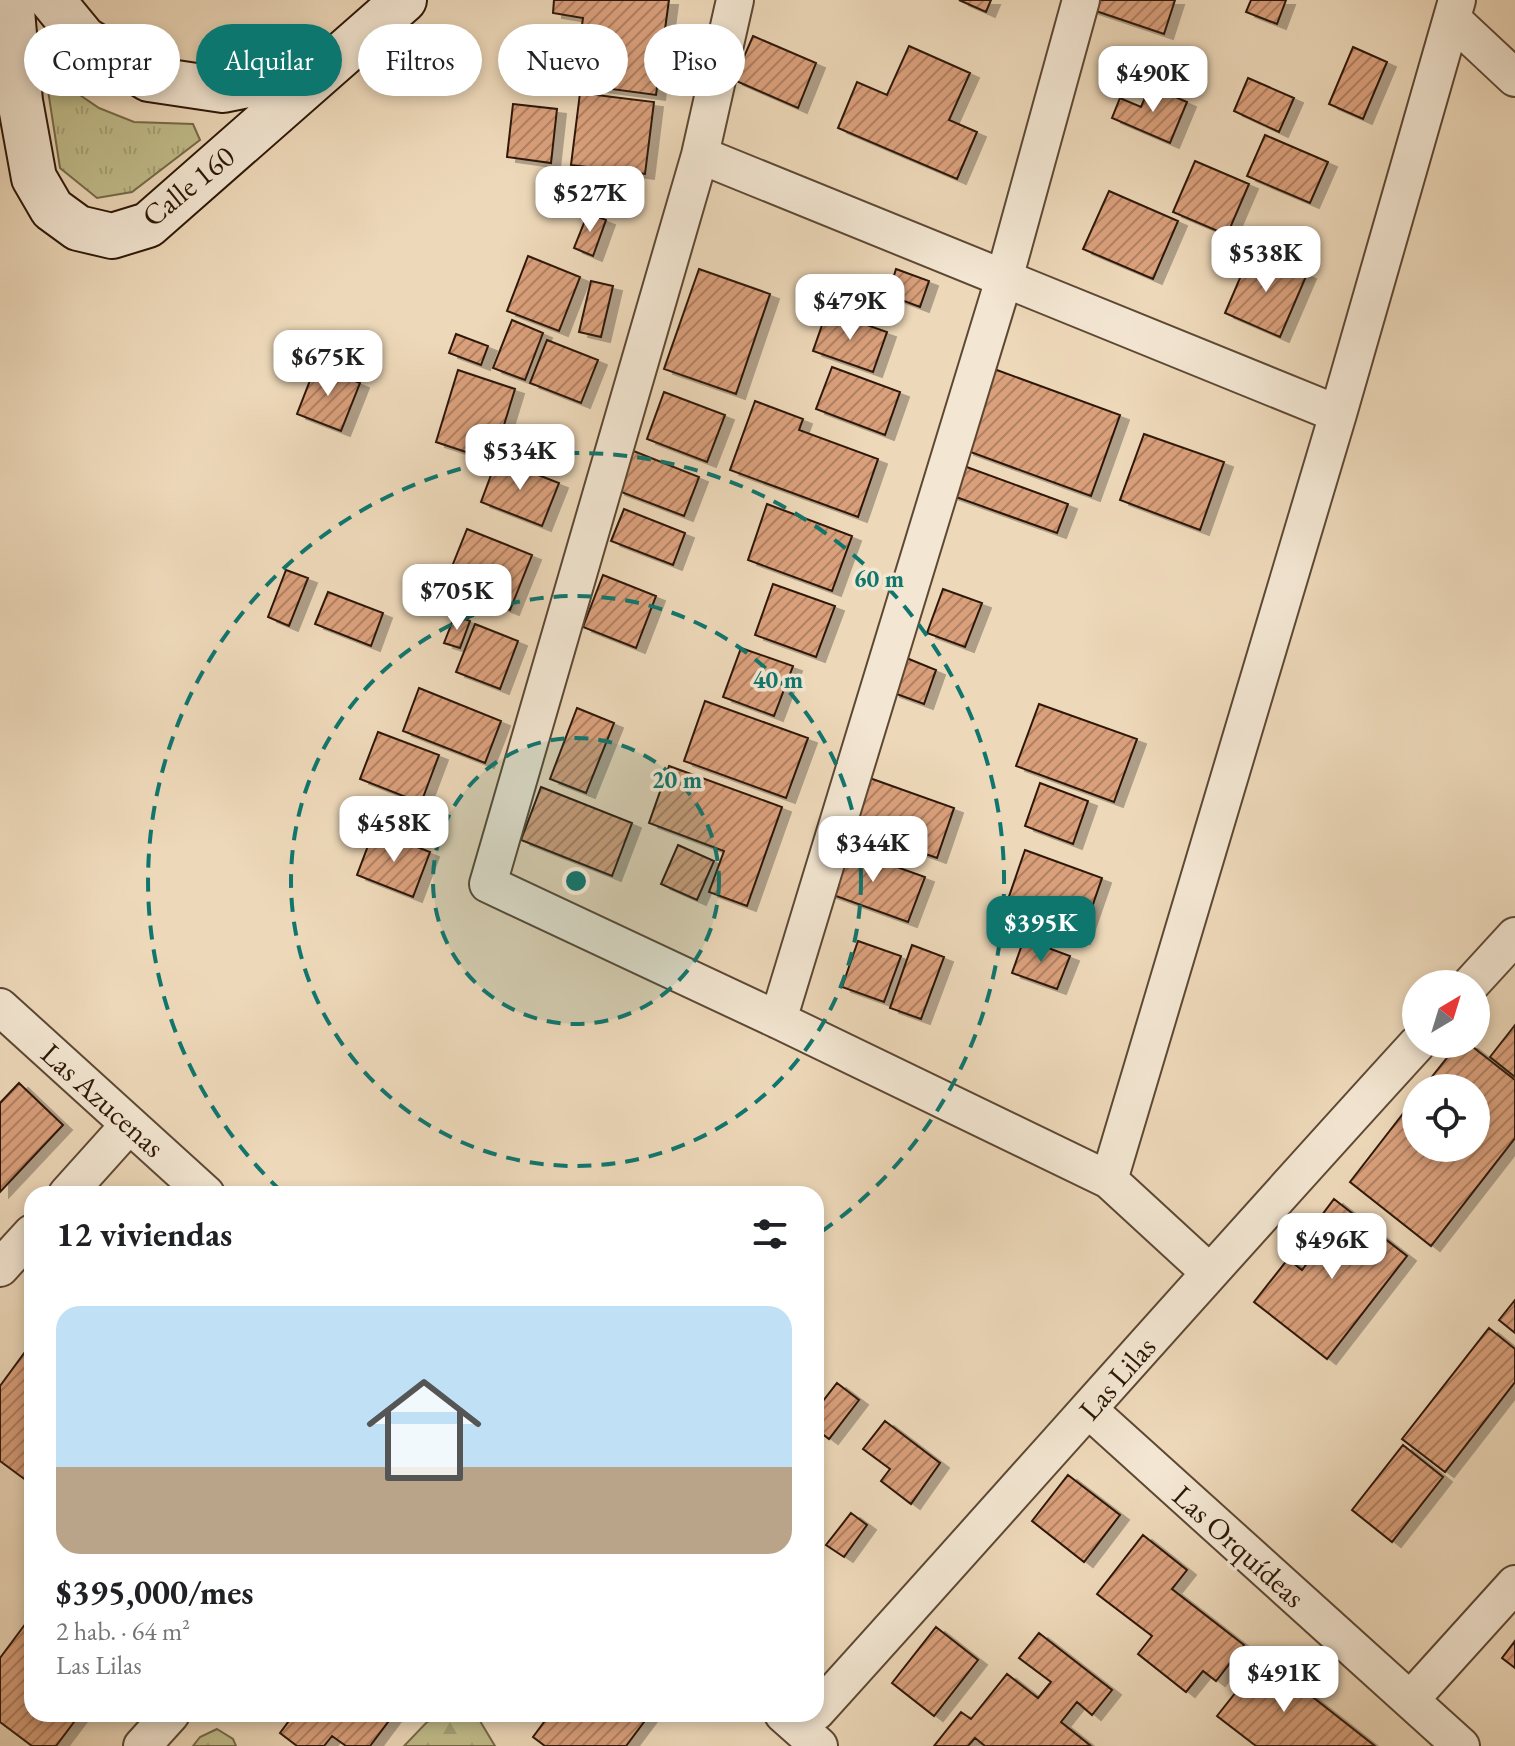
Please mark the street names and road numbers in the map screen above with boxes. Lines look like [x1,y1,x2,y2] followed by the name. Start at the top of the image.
[134,137,242,235] street label: Calle 160
[33,1034,173,1166] street label: Las Azucenas
[1070,1328,1164,1428] street label: Las Lilas
[1164,1476,1314,1616] street label: Las Orquídeas

